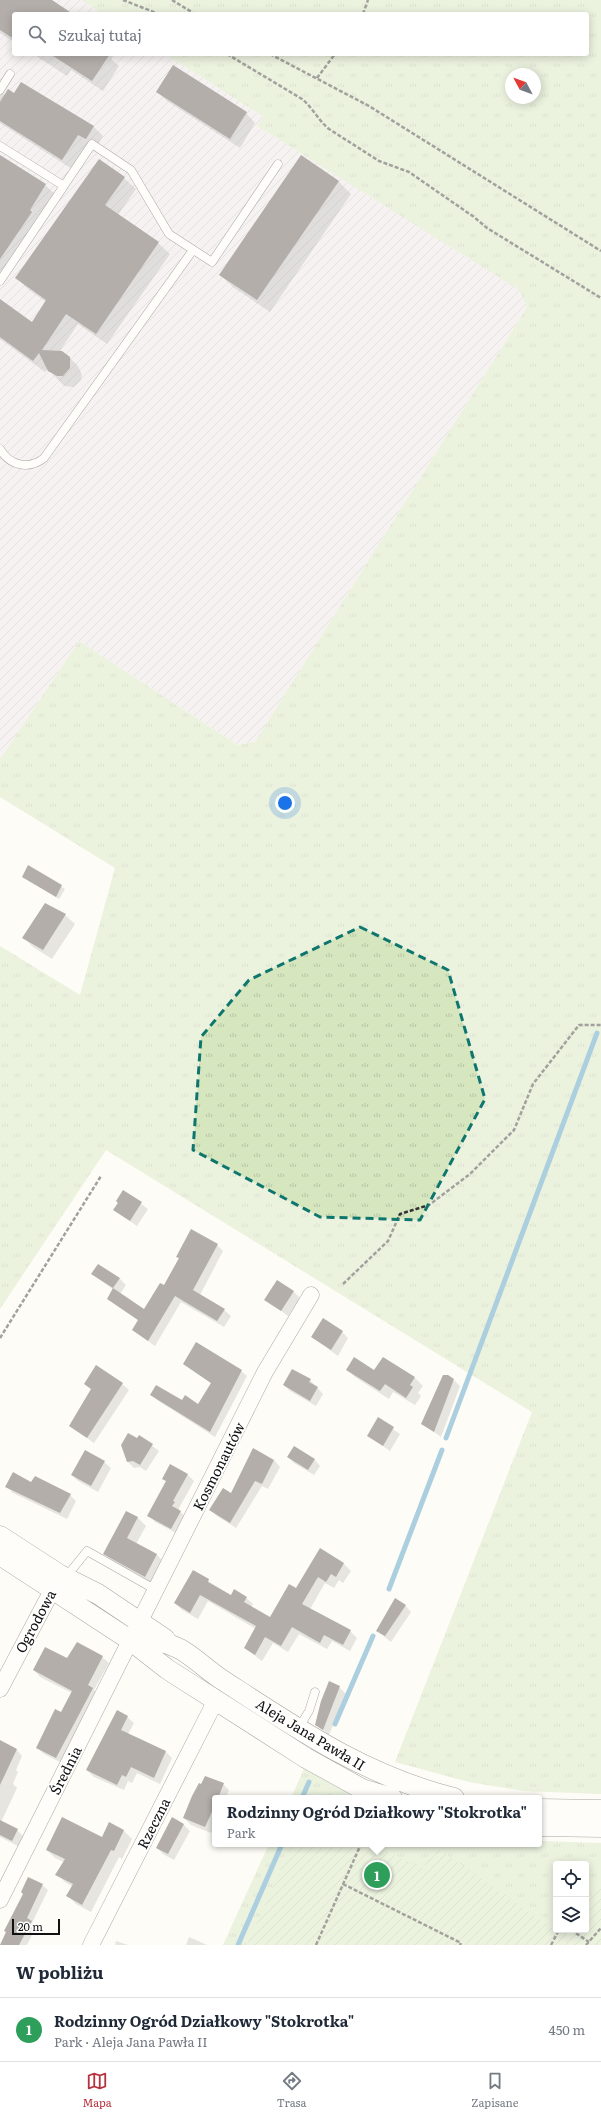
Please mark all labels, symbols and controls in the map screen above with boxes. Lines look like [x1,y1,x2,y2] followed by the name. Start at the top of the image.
[12,12,589,56] search box
[26,23,48,45] icon: search
[58,23,142,46] text: Szukaj tutaj
[505,68,541,104] north arrow
[275,793,295,813] your location
[187,1418,249,1514] street label: Kosmonautów
[10,1585,60,1656] street label: Ogrodowa
[252,1693,370,1775] street label: Aleja Jana Pawła II
[44,1742,86,1798] street label: Średnia
[132,1794,175,1852] street label: Rzeczna
[212,1795,542,1847] popup
[227,1800,527,1823] text: Rodzinny Ogród Działkowy "Stokrotka"
[227,1823,255,1842] text: Park
[364,1860,390,1890] pin: 1
[553,1861,589,1933] map controls
[553,1861,589,1897] button: locate
[553,1897,589,1933] button: layers
[12,1917,60,1936] scale bar
[18,1918,43,1934] text: 20 m
[16,1959,104,1984] text: W pobliżu
[54,2009,354,2032] text: Rodzinny Ogród Działkowy "Stokrotka"
[26,2020,32,2039] text: 1
[549,2020,585,2039] text: 450 m
[54,2032,208,2051] text: Park · Aleja Jana Pawła II
[82,2070,112,2110] tab: Mapa
[277,2070,306,2110] tab: Trasa
[471,2070,519,2110] tab: Zapisane

